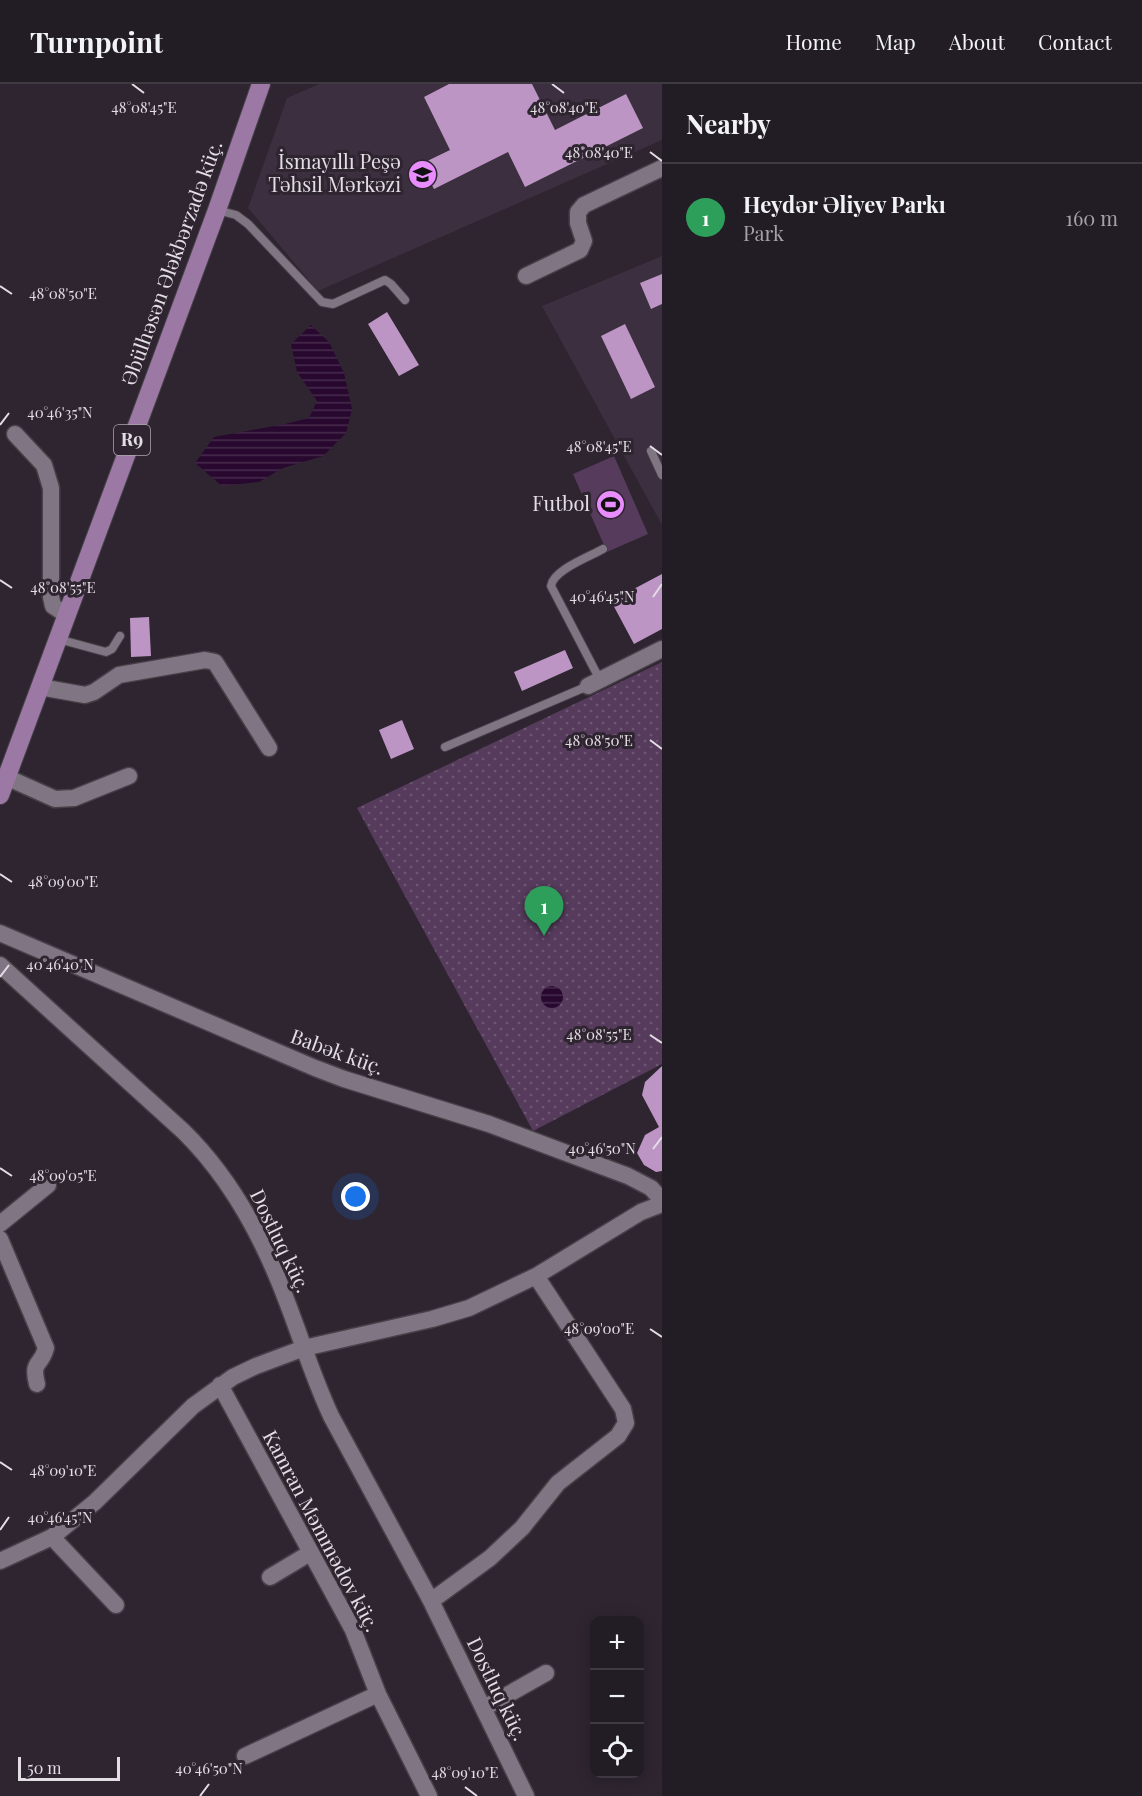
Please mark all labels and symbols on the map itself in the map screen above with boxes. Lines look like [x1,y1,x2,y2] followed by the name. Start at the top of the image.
[111,97,177,117] text: 48°08'45"E
[530,97,598,117] text: 48°08'40"E
[114,136,228,389] street label: Əbülhəsən Ələkbərzadə küç.
[565,142,633,162] text: 48°08'40"E
[268,147,401,197] place label: İsmayıllı Peşə Təhsil Mərkəzi
[406,158,438,190] school or university icon: İsmayıllı Peşə Təhsil Mərkəzi
[29,283,97,303] text: 48°08'50"E
[27,402,93,422] text: 40°46'35"N
[114,425,150,455] road number: R9
[566,436,632,456] text: 48°08'45"E
[595,488,627,520] sports icon: Futbol
[532,489,590,516] place label: Futbol
[30,577,96,597] text: 48°08'55"E
[570,586,635,606] text: 40°46'45"N
[565,730,633,750] text: 48°08'50"E
[28,871,98,891] text: 48°09'00"E
[524,886,564,936] pin: 1
[26,954,94,974] text: 40°46'40"N
[287,1021,388,1080] street label: Babək küç.
[566,1024,632,1044] text: 48°08'55"E
[568,1138,636,1158] text: 40°46'50"N
[29,1165,97,1185] text: 48°09'05"E
[341,1182,370,1211] your location
[245,1184,318,1297] street label: Dostluq küç.
[564,1318,634,1338] text: 48°09'00"E
[258,1425,387,1636] street label: Kamran Məmmədov küç.
[30,1460,96,1480] text: 48°09'10"E
[28,1507,93,1527] text: 40°46'45"N
[462,1632,535,1745] street label: Dostluq küç.
[18,1754,120,1782] scale bar
[175,1758,243,1778] text: 40°46'50"N
[432,1762,498,1782] text: 48°09'10"E

